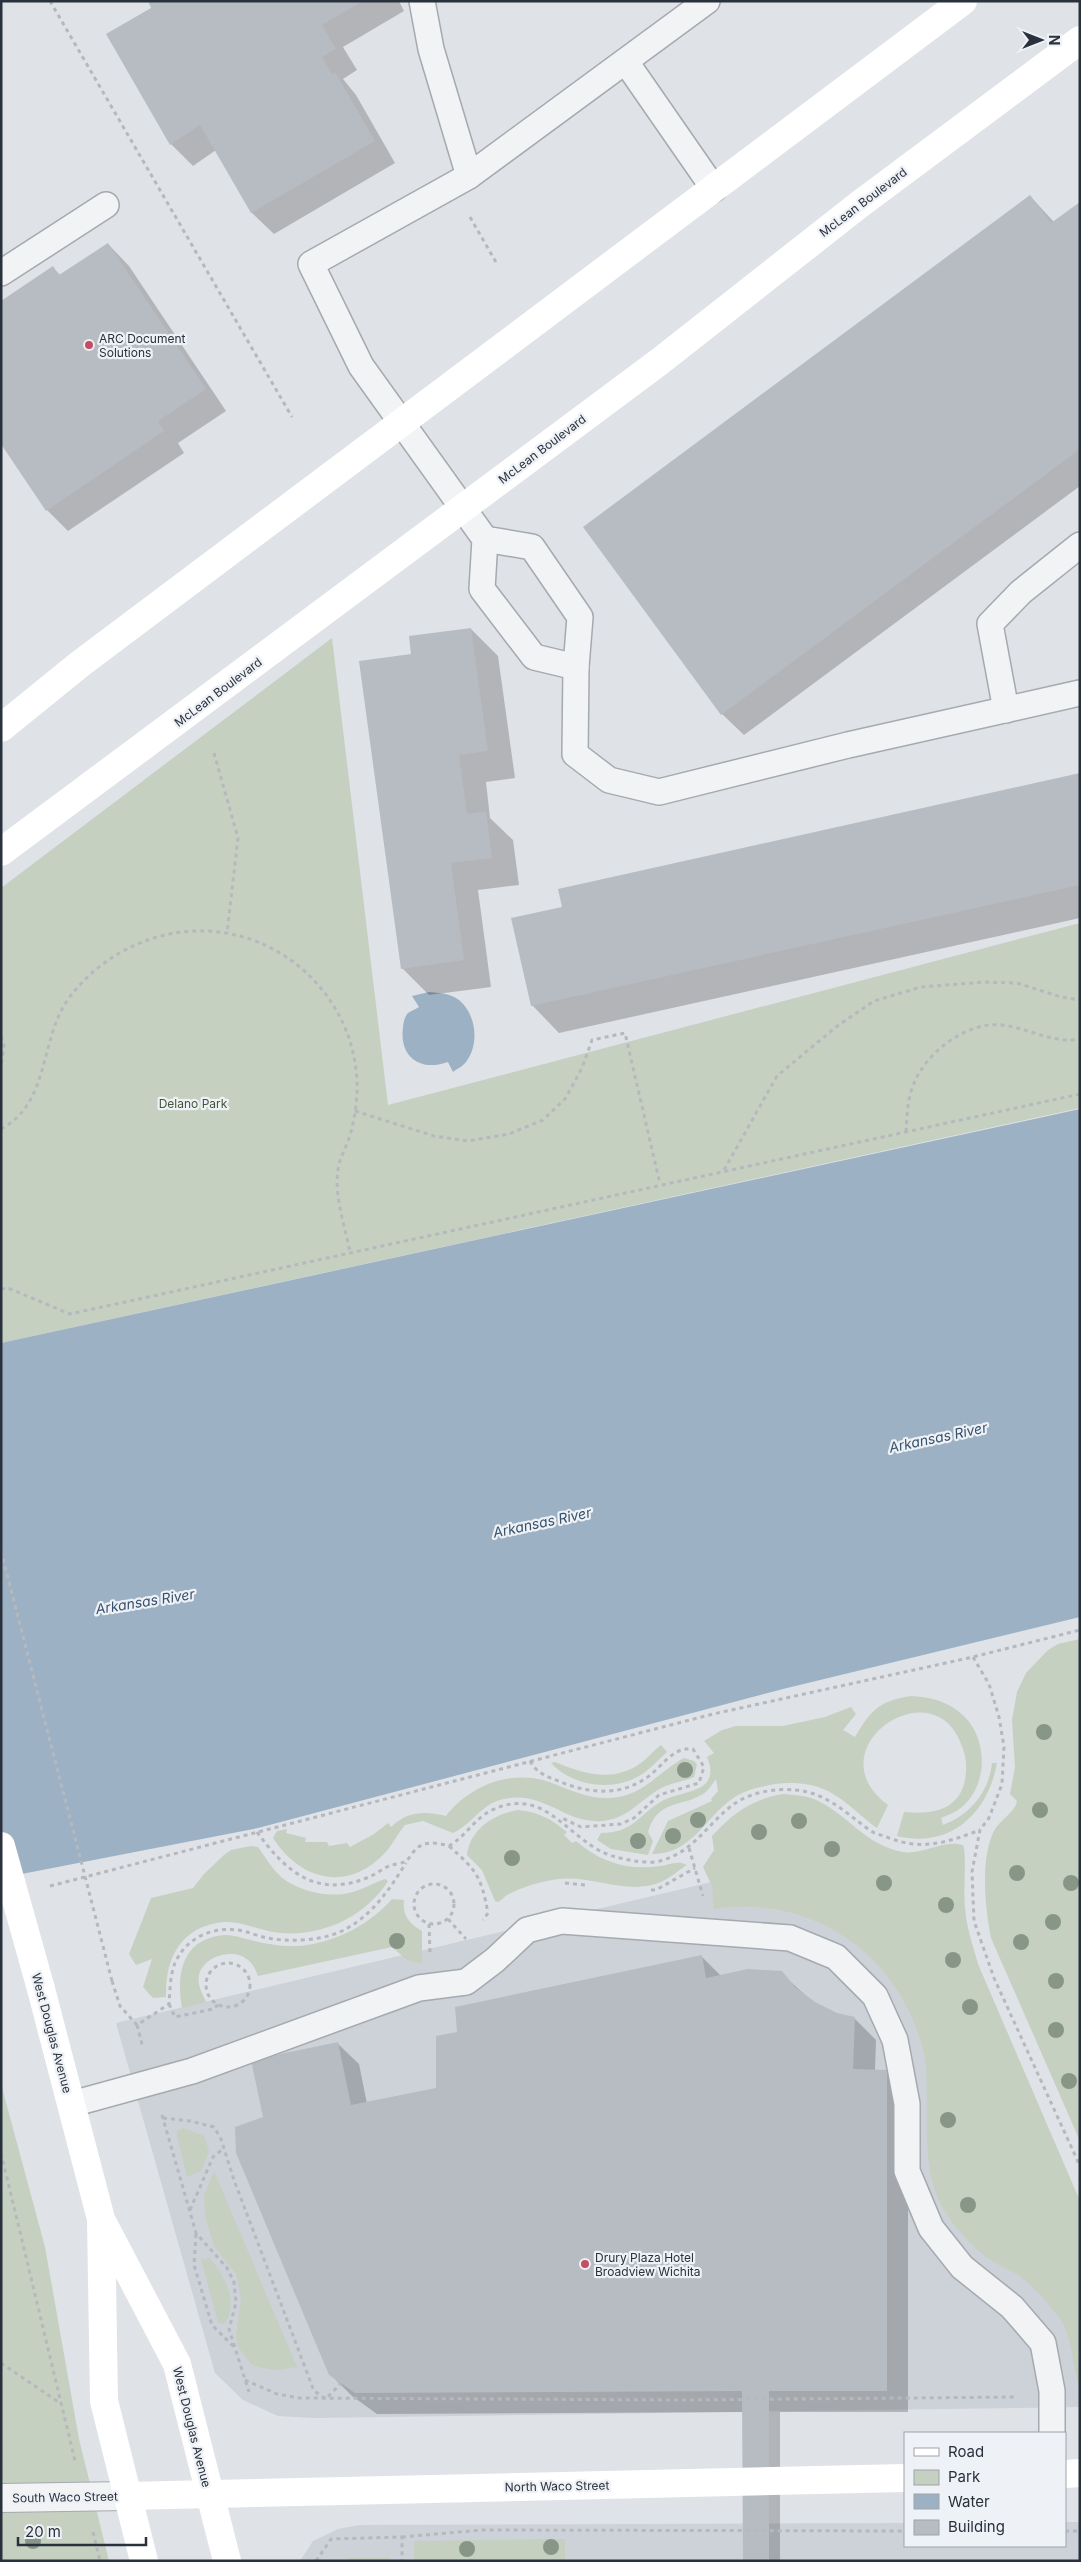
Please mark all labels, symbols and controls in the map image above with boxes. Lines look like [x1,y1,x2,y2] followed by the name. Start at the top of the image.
[1016,15,1066,65] north arrow
[1046,35,1063,45] text: N
[816,164,910,240] street label: McLean Boulevard
[99,331,186,360] place label: ARC Document Solutions
[83,339,95,351] marker: ARC Document Solutions
[495,411,589,487] street label: McLean Boulevard
[171,654,265,730] street label: McLean Boulevard
[159,1096,228,1111] park label: Delano Park
[886,1418,989,1456] water label: Arkansas River
[490,1503,593,1541] water label: Arkansas River
[93,1585,196,1617] water label: Arkansas River
[29,1971,75,2095] street label: West Douglas Avenue
[595,2250,701,2279] place label: Drury Plaza Hotel Broadview Wichita
[579,2258,591,2270] marker: Drury Plaza Hotel Broadview Wichita
[170,2365,214,2489] street label: West Douglas Avenue
[904,2432,1066,2547] legend
[948,2442,984,2461] text: Road
[948,2467,981,2486] text: Park
[505,2478,609,2494] street label: North Waco Street
[12,2489,118,2505] street label: South Waco Street
[948,2492,990,2511] text: Water
[18,2514,145,2546] scale bar
[948,2517,1005,2536] text: Building
[25,2522,61,2541] text: 20 m

